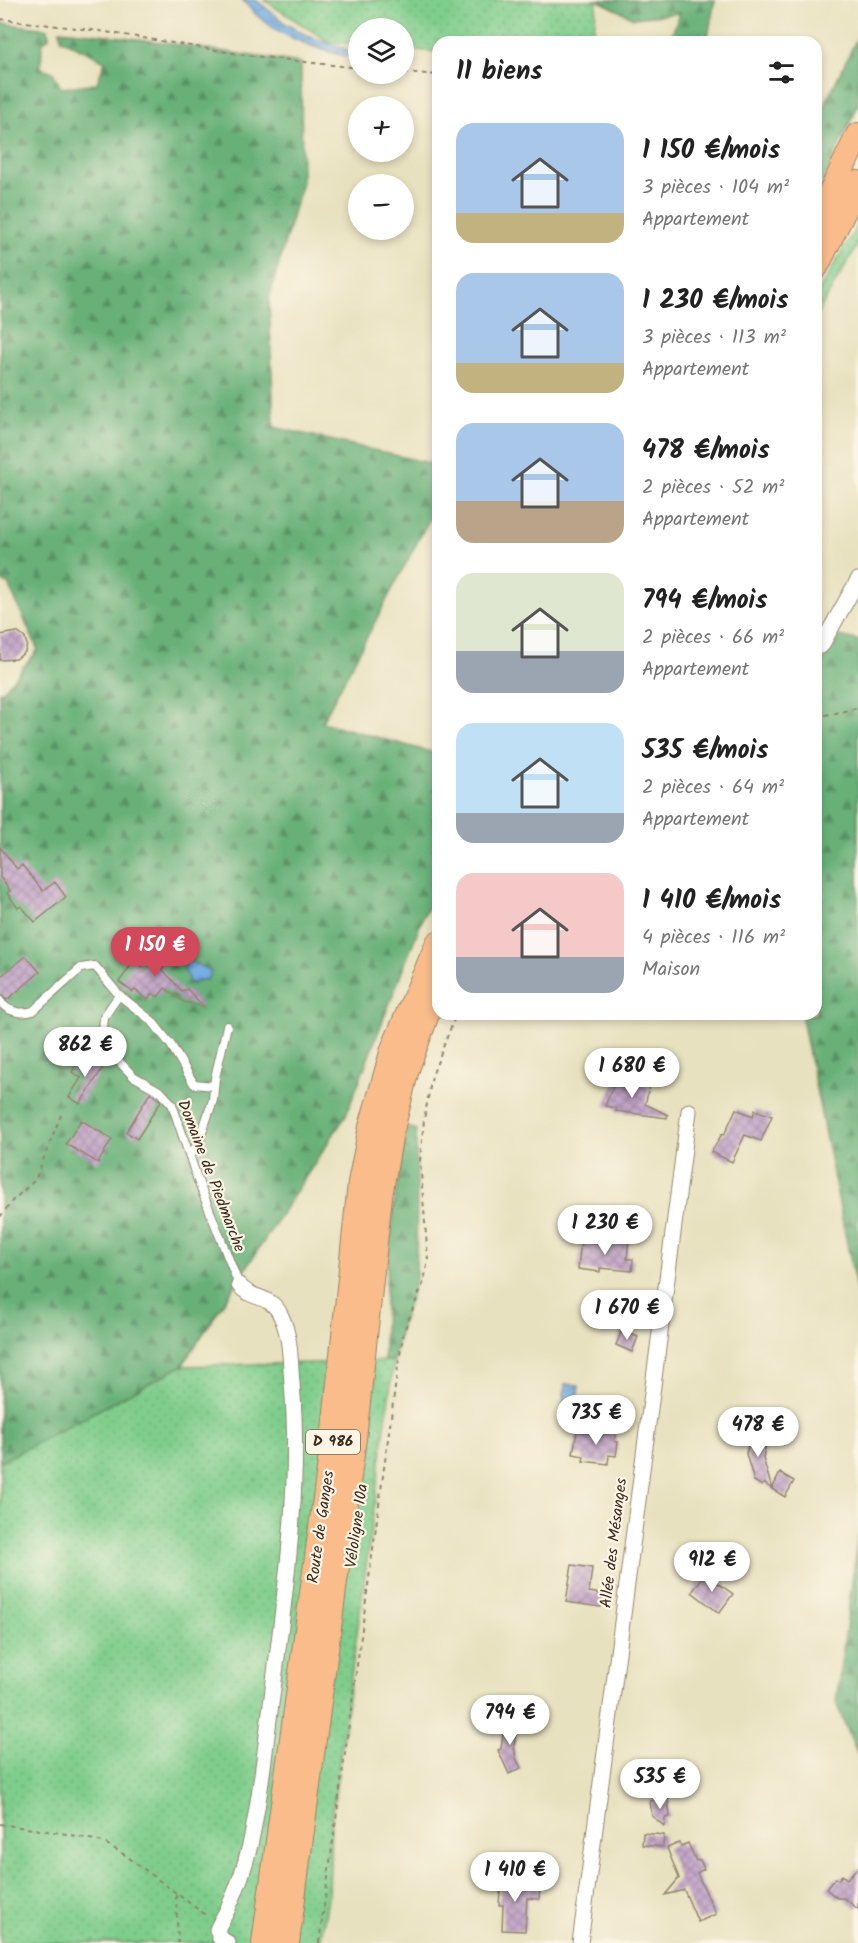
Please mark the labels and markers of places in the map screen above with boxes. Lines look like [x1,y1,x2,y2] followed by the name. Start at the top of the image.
[100,927,210,978] pin: 1 150 €
[43,1027,127,1078] pin: 862 €
[577,1048,687,1099] pin: 1 680 €
[550,1205,660,1256] pin: 1 230 €
[572,1290,682,1341] pin: 1 670 €
[554,1395,638,1446] pin: 735 €
[716,1407,800,1458] pin: 478 €
[670,1542,754,1593] pin: 912 €
[468,1695,552,1746] pin: 794 €
[618,1759,702,1810] pin: 535 €
[460,1852,570,1903] pin: 1 410 €

